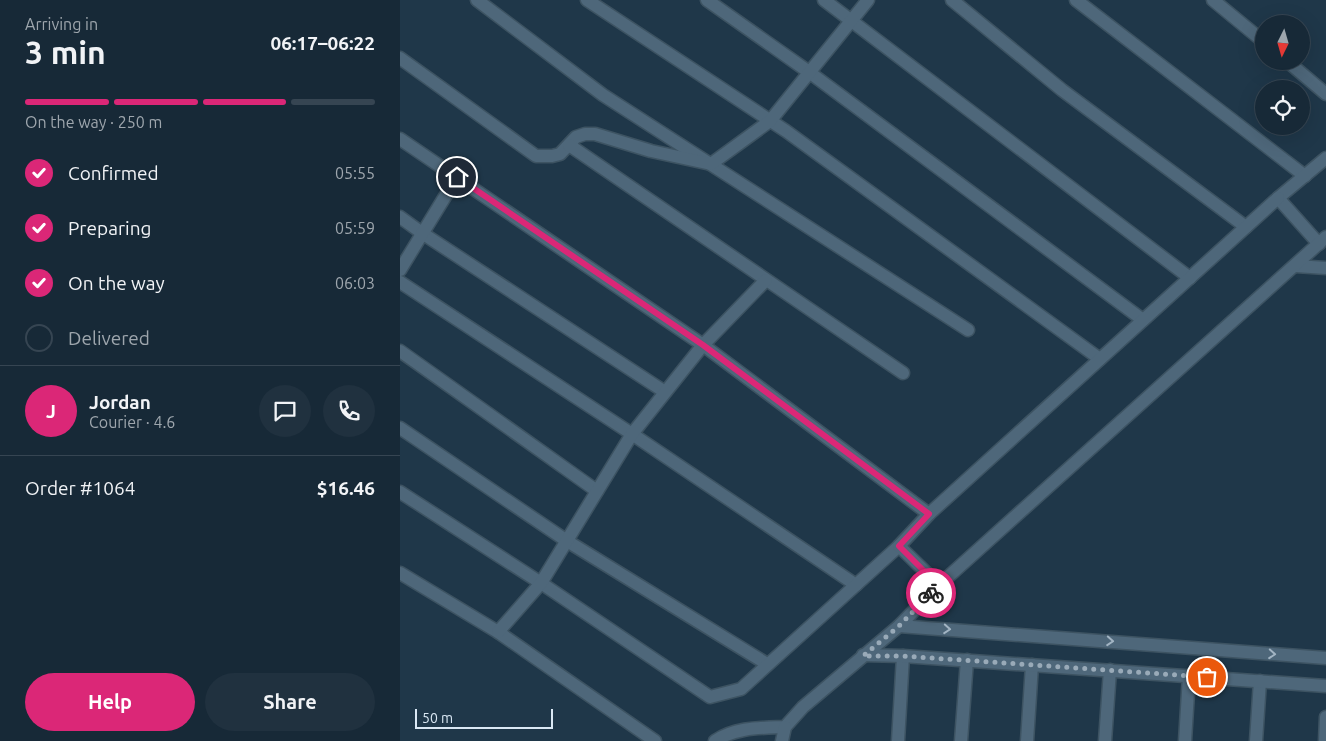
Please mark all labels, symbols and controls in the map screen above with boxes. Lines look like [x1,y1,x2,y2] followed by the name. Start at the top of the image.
[25,15,98,33] text: Arriving in
[1255,15,1310,70] north arrow
[1255,15,1310,135] map controls
[270,32,375,54] text: 06:17–06:22
[25,34,106,70] text: 3 min
[1255,80,1310,135] button: locate
[25,113,162,131] text: On the way · 250 m
[436,156,478,198] pin
[25,159,53,187] icon: check
[68,162,159,184] text: Confirmed
[443,163,471,191] icon: home
[335,164,375,182] text: 05:55
[25,214,53,242] icon: check
[68,217,152,239] text: Preparing
[335,219,375,237] text: 05:59
[25,269,53,297] icon: check
[68,272,165,294] text: On the way
[335,274,375,292] text: 06:03
[68,327,150,349] text: Delivered
[259,385,311,437] button: chat
[323,385,375,437] button: phone
[89,391,151,413] text: Jordan
[46,400,56,422] text: J
[89,413,175,431] text: Courier · 4.6
[25,477,135,499] text: Order #1064
[317,477,375,499] text: $16.46
[906,568,956,618] courier
[917,579,945,607] icon: bike
[944,624,952,635] one-way arrow
[1106,636,1114,647] one-way arrow
[1268,648,1276,659] one-way arrow
[1186,656,1228,698] pin
[1193,663,1221,691] icon: bag
[25,673,195,731] button: Help
[205,673,375,731] button: Share
[415,706,552,729] scale bar
[422,710,453,726] text: 50 m

